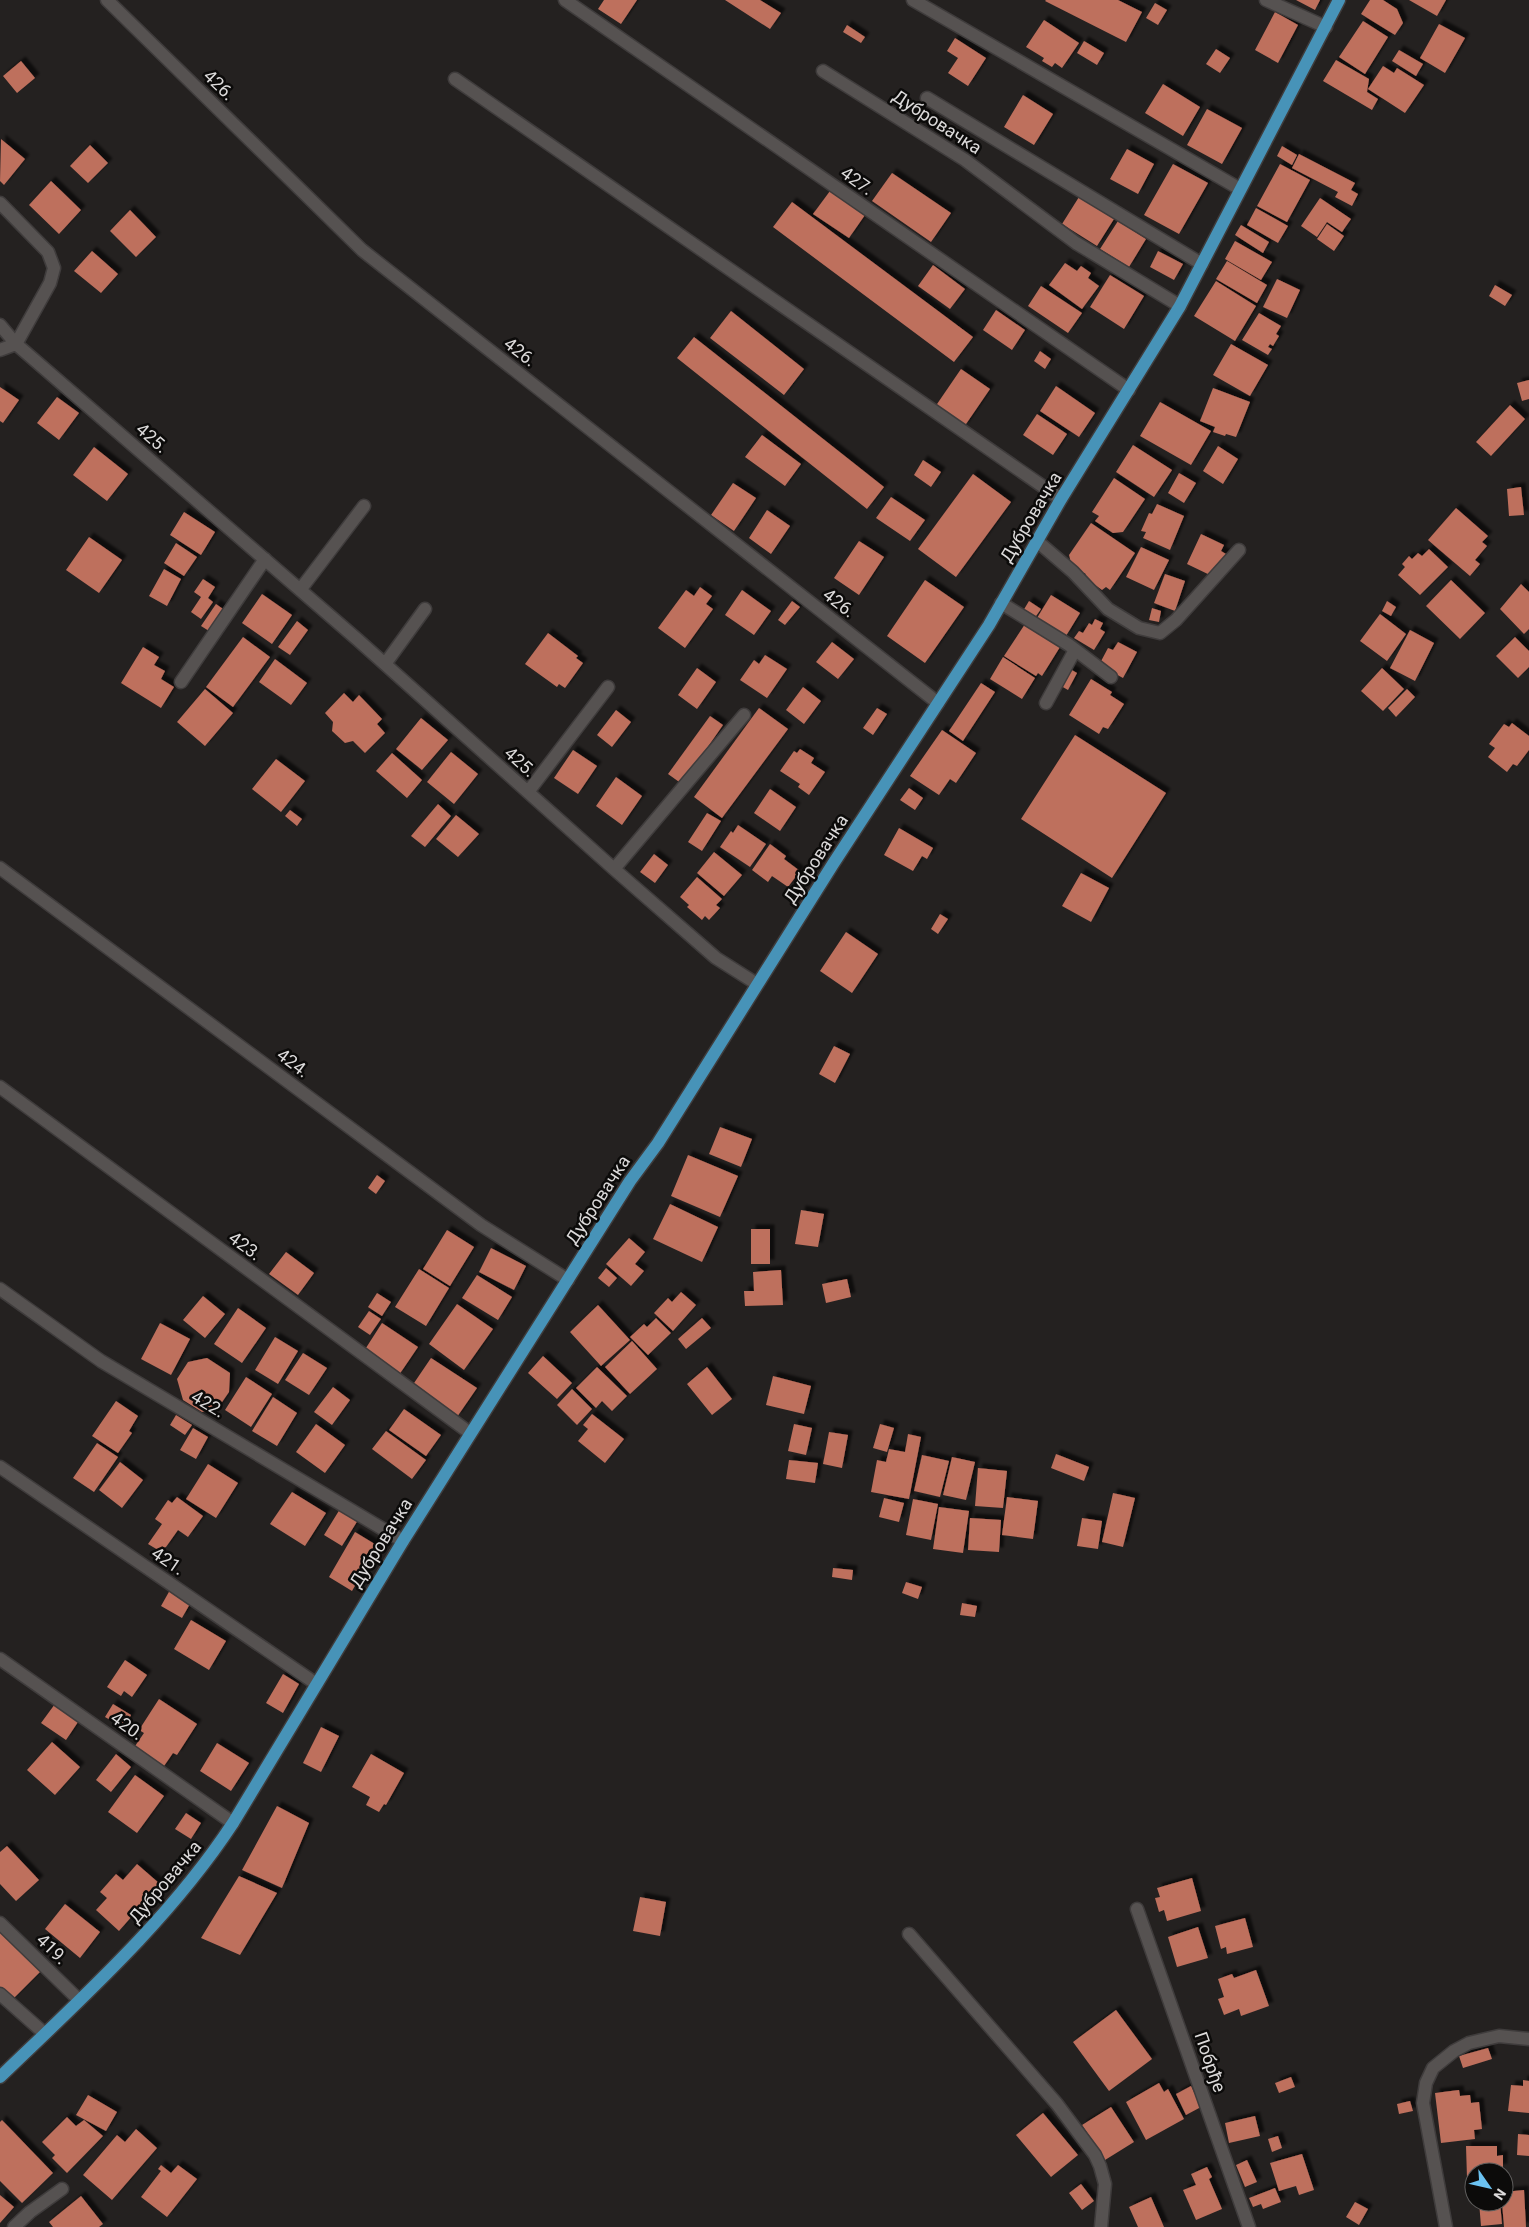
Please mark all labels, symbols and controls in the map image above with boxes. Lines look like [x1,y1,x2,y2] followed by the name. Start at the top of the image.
[199,65,239,104] street label: 426.
[889,85,986,158] street label: Дубровачка
[837,162,878,199] street label: 427.
[500,333,541,371] street label: 426.
[132,418,172,457] street label: 425.
[995,468,1066,566] street label: Дубровачка
[819,584,860,622] street label: 426.
[500,742,540,781] street label: 425.
[779,810,852,907] street label: Дубровачка
[273,1044,314,1082] street label: 424.
[561,1151,634,1248] street label: Дубровачка
[225,1227,266,1264] street label: 423.
[188,1386,229,1422] street label: 422.
[345,1494,416,1591] street label: Дубровачка
[148,1542,189,1579] street label: 421.
[107,1707,148,1744] street label: 420.
[124,1836,205,1927] street label: Дубровачка
[32,1929,72,1968] street label: 419.
[1190,2029,1231,2095] street label: Побрђе
[1464,2162,1514,2212] north arrow
[1490,2186,1509,2203] text: N

